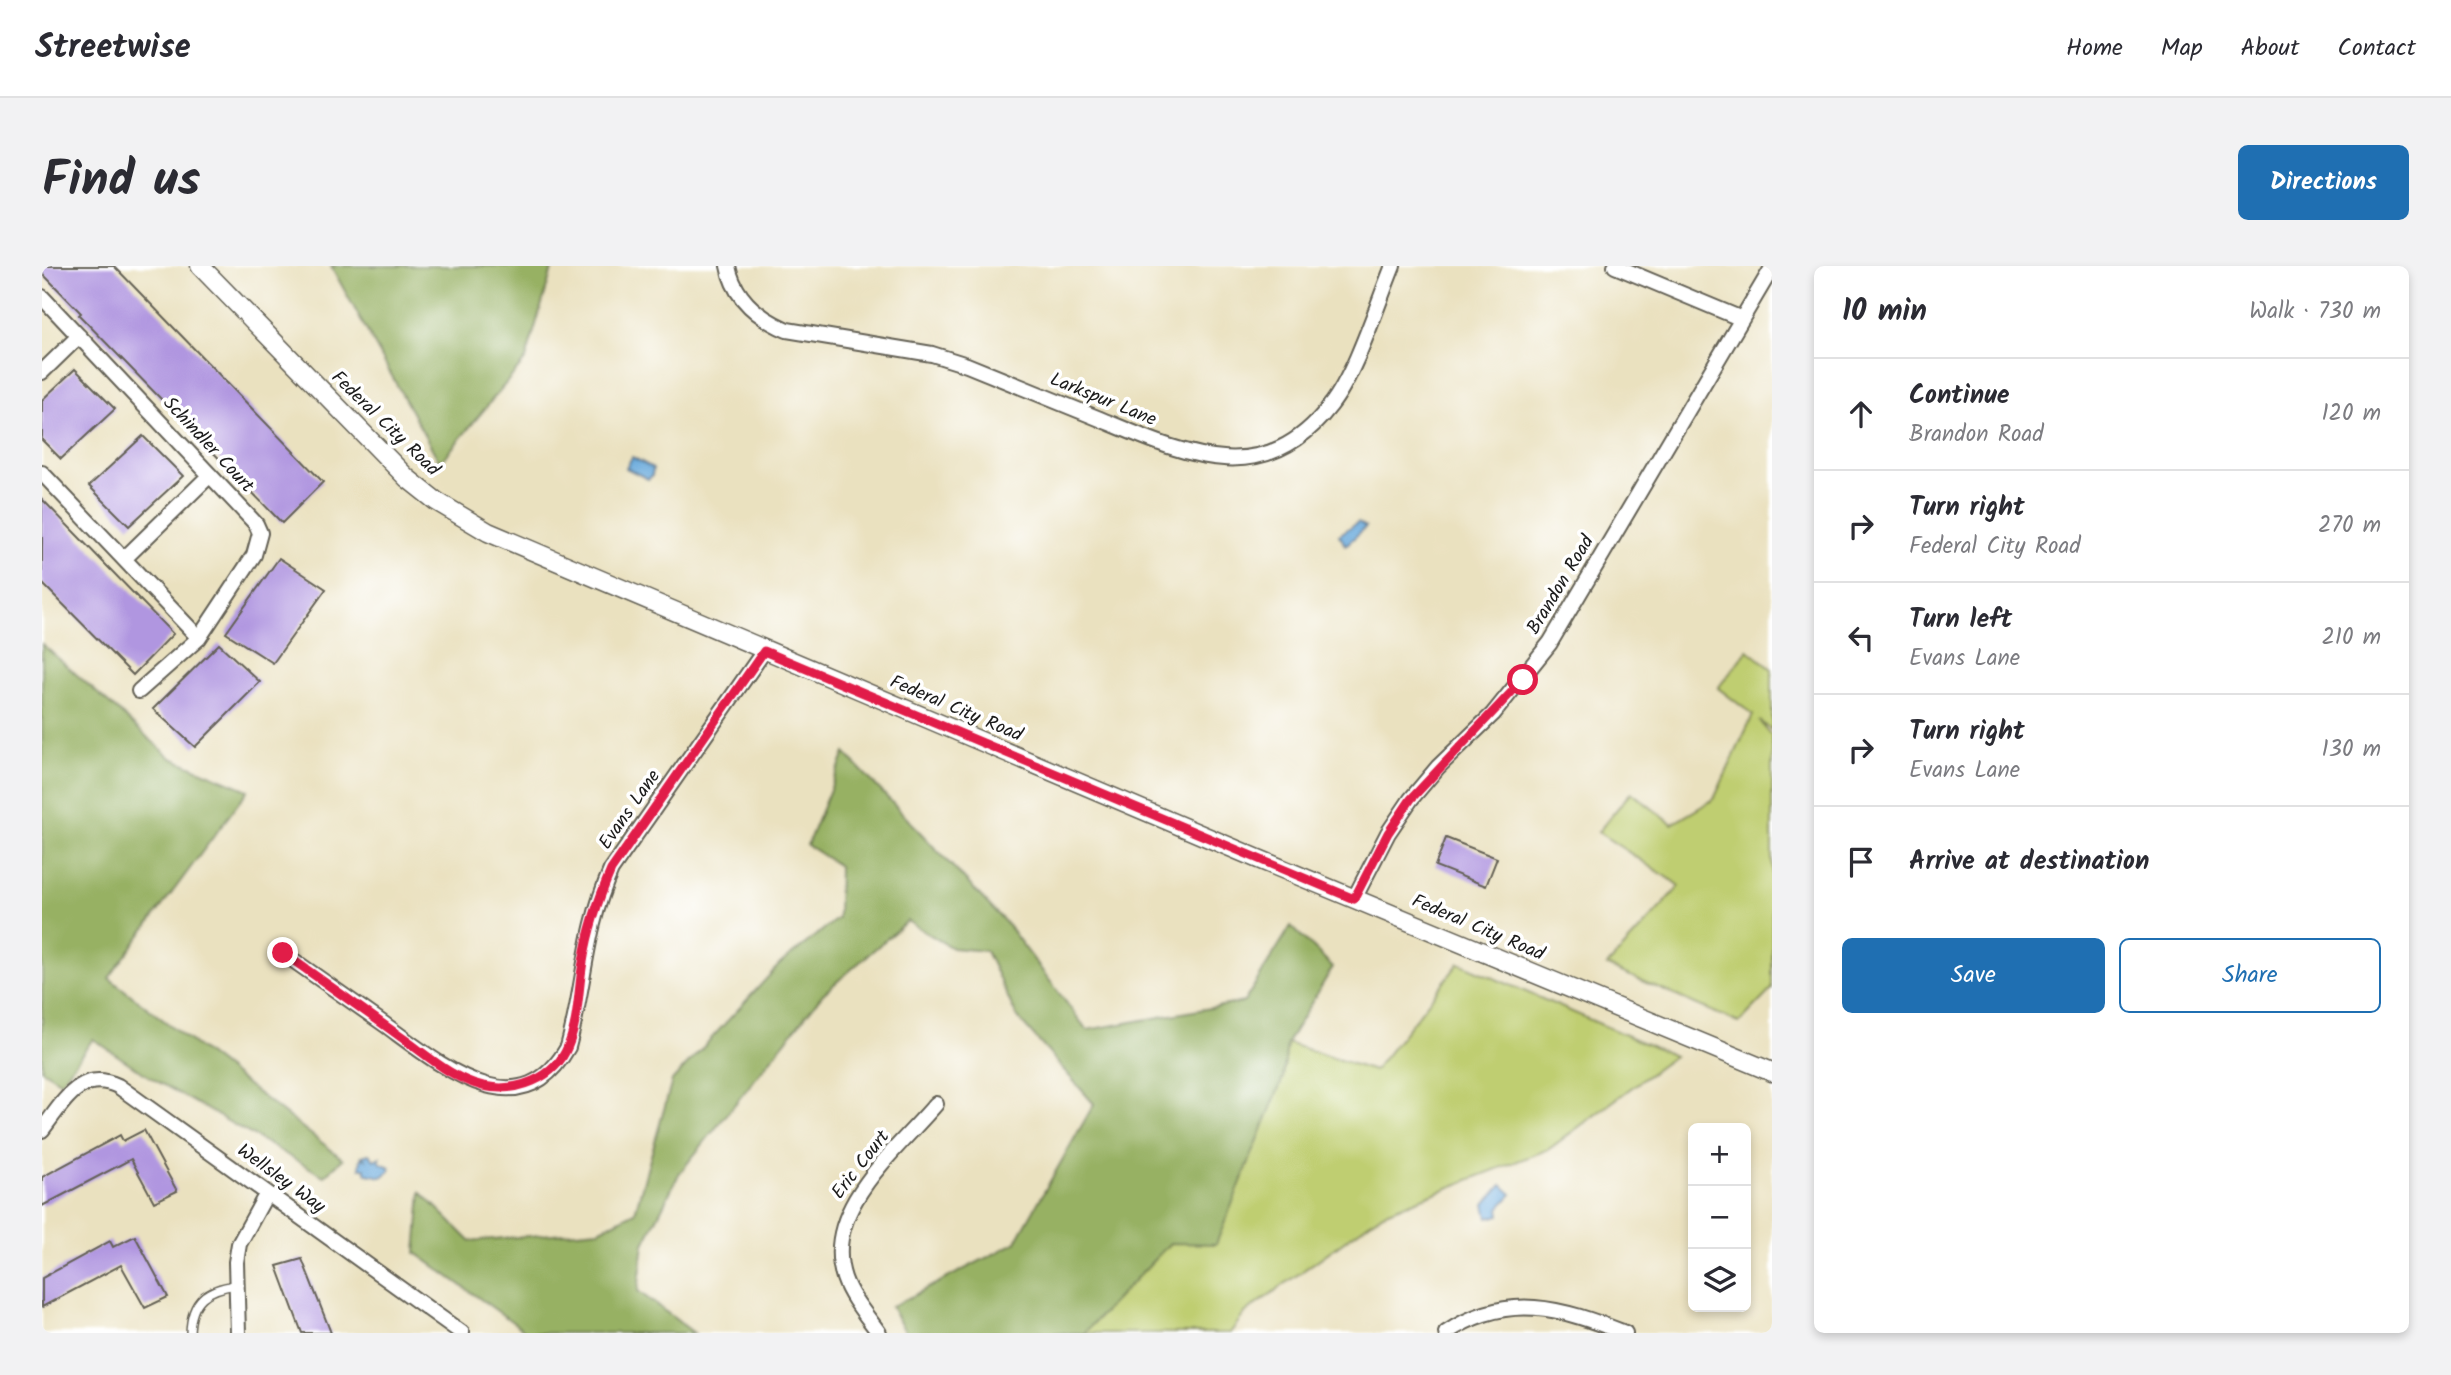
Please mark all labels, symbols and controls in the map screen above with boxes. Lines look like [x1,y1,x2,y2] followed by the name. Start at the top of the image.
[35,22,191,75] text: Streetwise
[2066,29,2123,68] text: Home
[2161,29,2203,68] text: Map
[2241,29,2299,68] text: About
[2337,29,2416,68] text: Contact
[42,143,200,221] text: Find us
[2238,145,2409,220] button: Directions
[1842,288,1927,336] text: 10 min
[2249,294,2381,330] text: Walk · 730 m
[324,364,447,484] street label: Federal City Road
[1045,365,1161,435] street label: Larkspur Lane
[1909,375,2010,417] text: Continue
[155,390,261,501] street label: Schindler Court
[1842,395,1880,433] icon: ahead
[2321,396,2381,432] text: 120 m
[1909,417,2044,453] text: Brandon Road
[1909,487,2025,529] text: Turn right
[1842,507,1880,545] icon: right
[2318,508,2381,544] text: 270 m
[1519,529,1603,640] street label: Brandon Road
[1909,529,2081,565] text: Federal City Road
[1909,599,2012,641] text: Turn left
[1842,619,1880,657] icon: left
[2321,620,2381,656] text: 210 m
[1909,641,2020,677] text: Evans Lane
[1507,664,1538,695] route start
[885,667,1028,751] street label: Federal City Road
[1909,711,2025,753] text: Turn right
[1842,731,1880,769] icon: right
[2322,732,2381,768] text: 130 m
[1909,753,2020,789] text: Evans Lane
[591,763,669,856] street label: Evans Lane
[1909,841,2149,883] text: Arrive at destination
[1842,843,1880,881] icon: arrive
[1407,886,1550,970] street label: Federal City Road
[267,937,298,968] route end
[1842,938,2105,1013] button: Save
[2119,938,2381,1013] button: Share
[824,1123,898,1206] street label: Eric Court
[1688,1123,1751,1312] map controls
[1688,1123,1751,1186] button: +
[230,1137,332,1222] street label: Wellsley Way
[1688,1186,1751,1249] button: −
[1688,1249,1751,1312] button: layers

